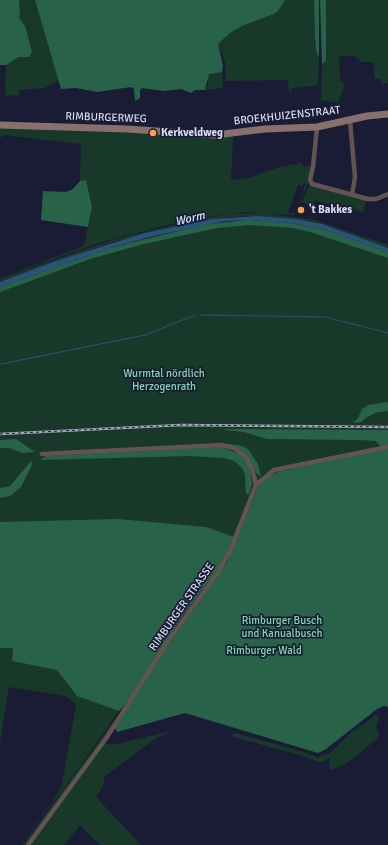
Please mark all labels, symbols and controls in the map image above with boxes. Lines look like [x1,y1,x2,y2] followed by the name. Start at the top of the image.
[233,104,341,128] street label: BROEKHUIZENSTRAAT
[65,110,147,126] street label: RIMBURGERWEG
[161,126,223,140] place label: Kerkveldweg
[148,128,158,138] marker: Kerkveldweg
[309,203,352,217] place label: 't Bakkes
[296,205,306,215] marker: 't Bakkes
[174,209,206,229] water label: Worm
[123,367,205,393] park label: Wurmtal nördlich Herzogenrath
[147,560,217,654] street label: RIMBURGER STRASSE
[241,614,323,640] park label: Rimburger Busch und Kanualbusch
[226,644,302,658] park label: Rimburger Wald

